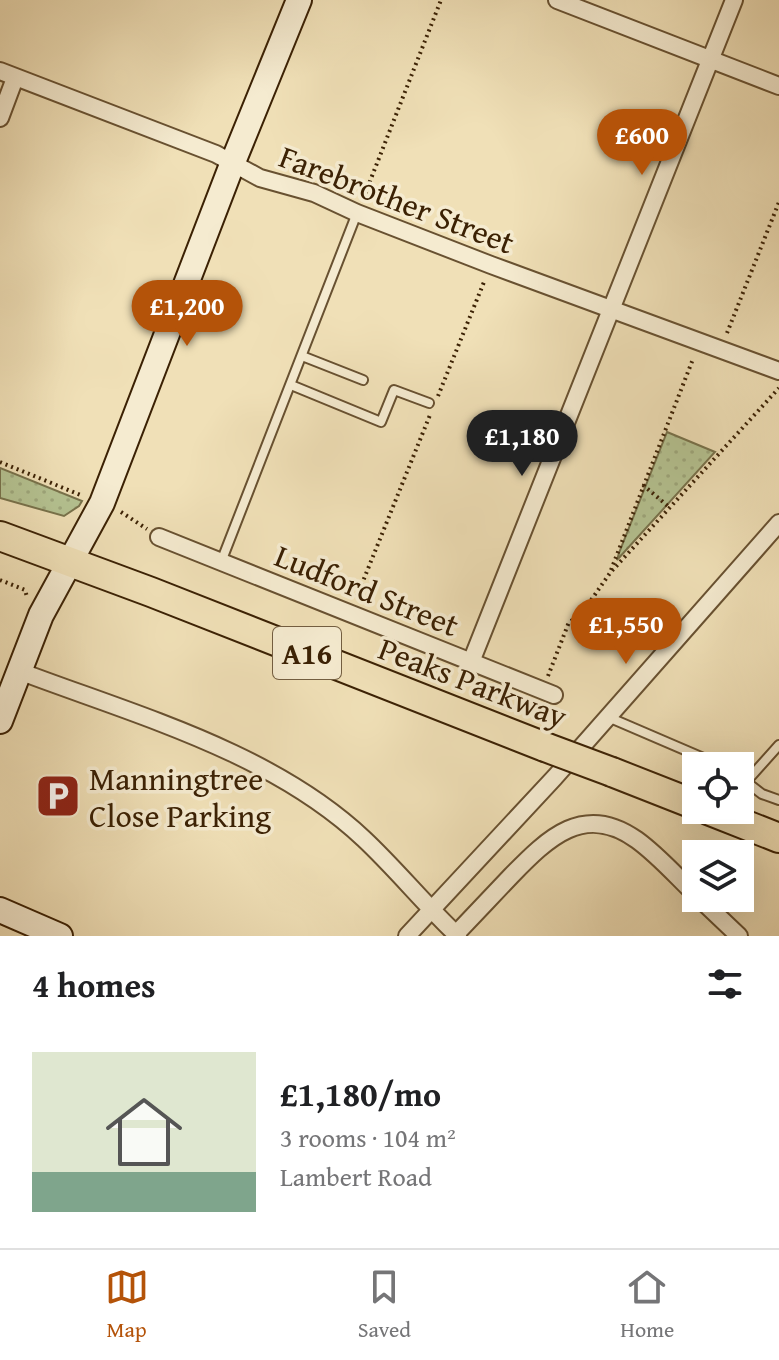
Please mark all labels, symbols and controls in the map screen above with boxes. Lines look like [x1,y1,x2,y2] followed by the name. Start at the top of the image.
[595,109,689,177] pin: £600
[615,115,669,154] text: £600
[273,133,521,265] street label: Farebrother Street
[122,280,252,348] pin: £1,200
[150,286,224,325] text: £1,200
[457,410,587,478] pin: £1,180
[485,416,559,455] text: £1,180
[268,532,466,648] street label: Ludford Street
[561,598,691,666] pin: £1,550
[589,604,663,643] text: £1,550
[372,625,574,740] street label: Peaks Parkway
[273,627,341,679] road number: A16
[682,752,754,912] map controls
[682,752,754,824] button: locate
[89,755,271,839] place label: Manningtree Close Parking
[34,772,82,820] parking icon: Manningtree Close Parking
[682,840,754,912] button: layers
[32,960,156,1009] text: 4 homes
[703,962,747,1006] icon: filters
[280,1069,441,1118] text: £1,180/mo
[96,1084,192,1180] icon: home
[280,1118,456,1157] text: 3 rooms · 104 m²
[280,1157,432,1196] text: Lambert Road
[105,1265,149,1345] tab: Map
[358,1265,411,1345] tab: Saved
[620,1265,674,1345] tab: Home

